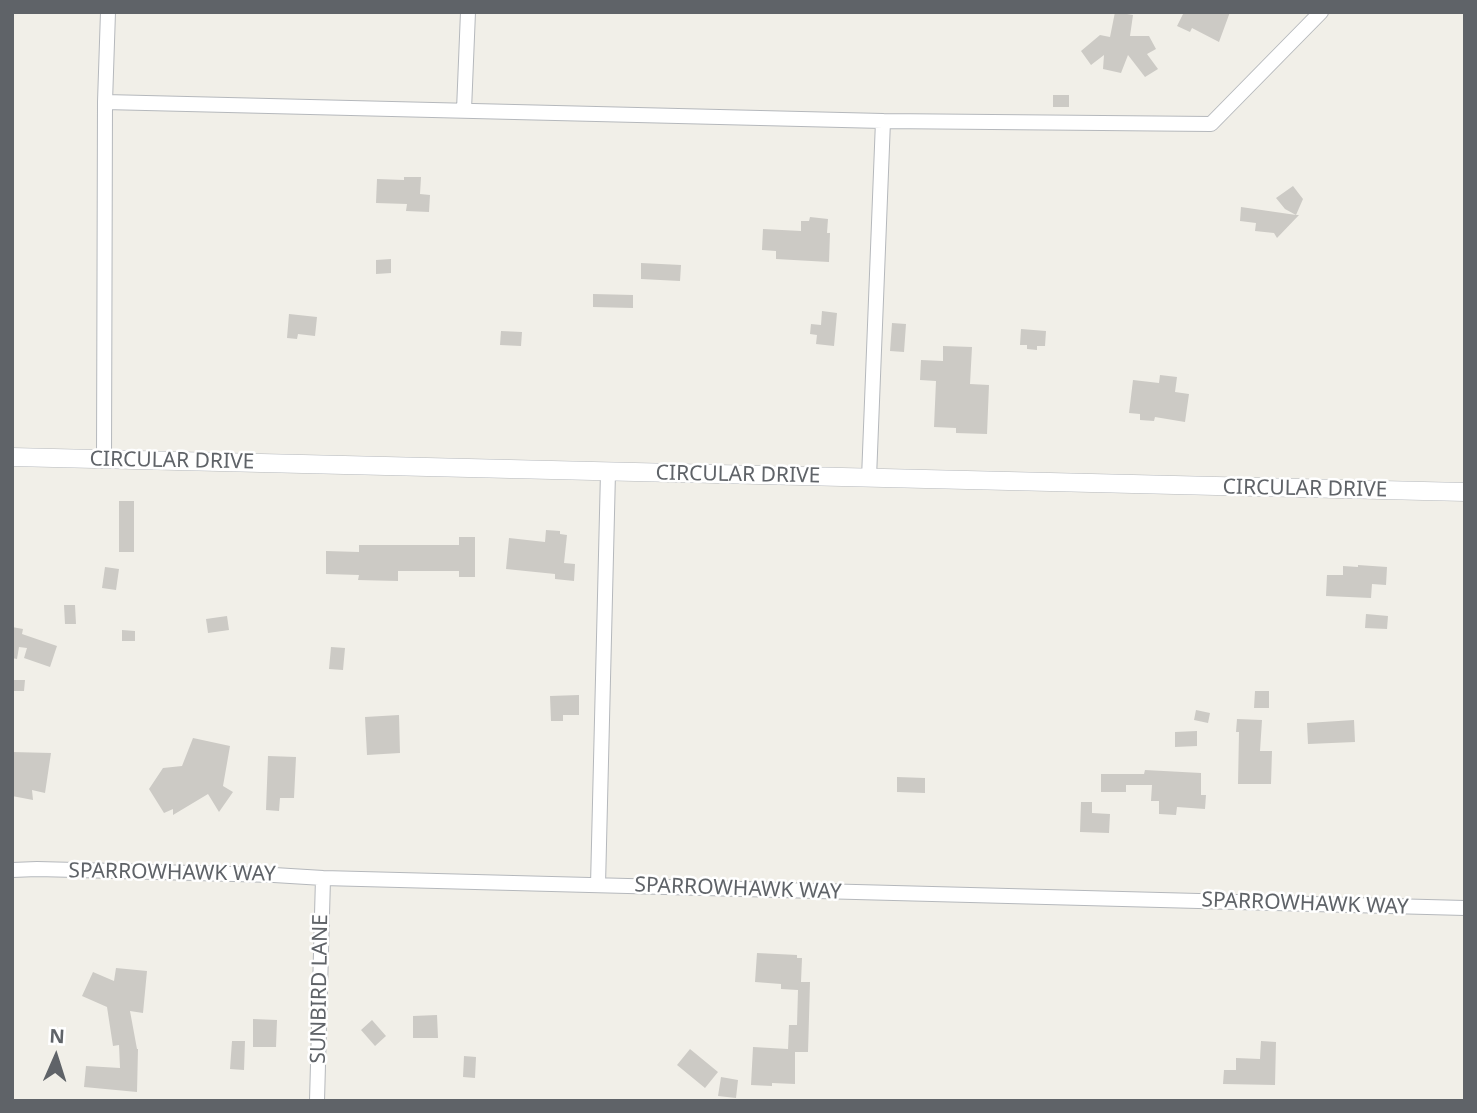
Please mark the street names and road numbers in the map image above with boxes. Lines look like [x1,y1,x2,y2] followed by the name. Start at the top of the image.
[89,447,255,475] street label: CIRCULAR DRIVE
[655,461,821,489] street label: CIRCULAR DRIVE
[1222,475,1388,503] street label: CIRCULAR DRIVE
[68,859,276,887] street label: SPARROWHAWK WAY
[634,873,842,905] street label: SPARROWHAWK WAY
[1201,888,1409,920] street label: SPARROWHAWK WAY
[306,914,334,1064] street label: SUNBIRD LANE

